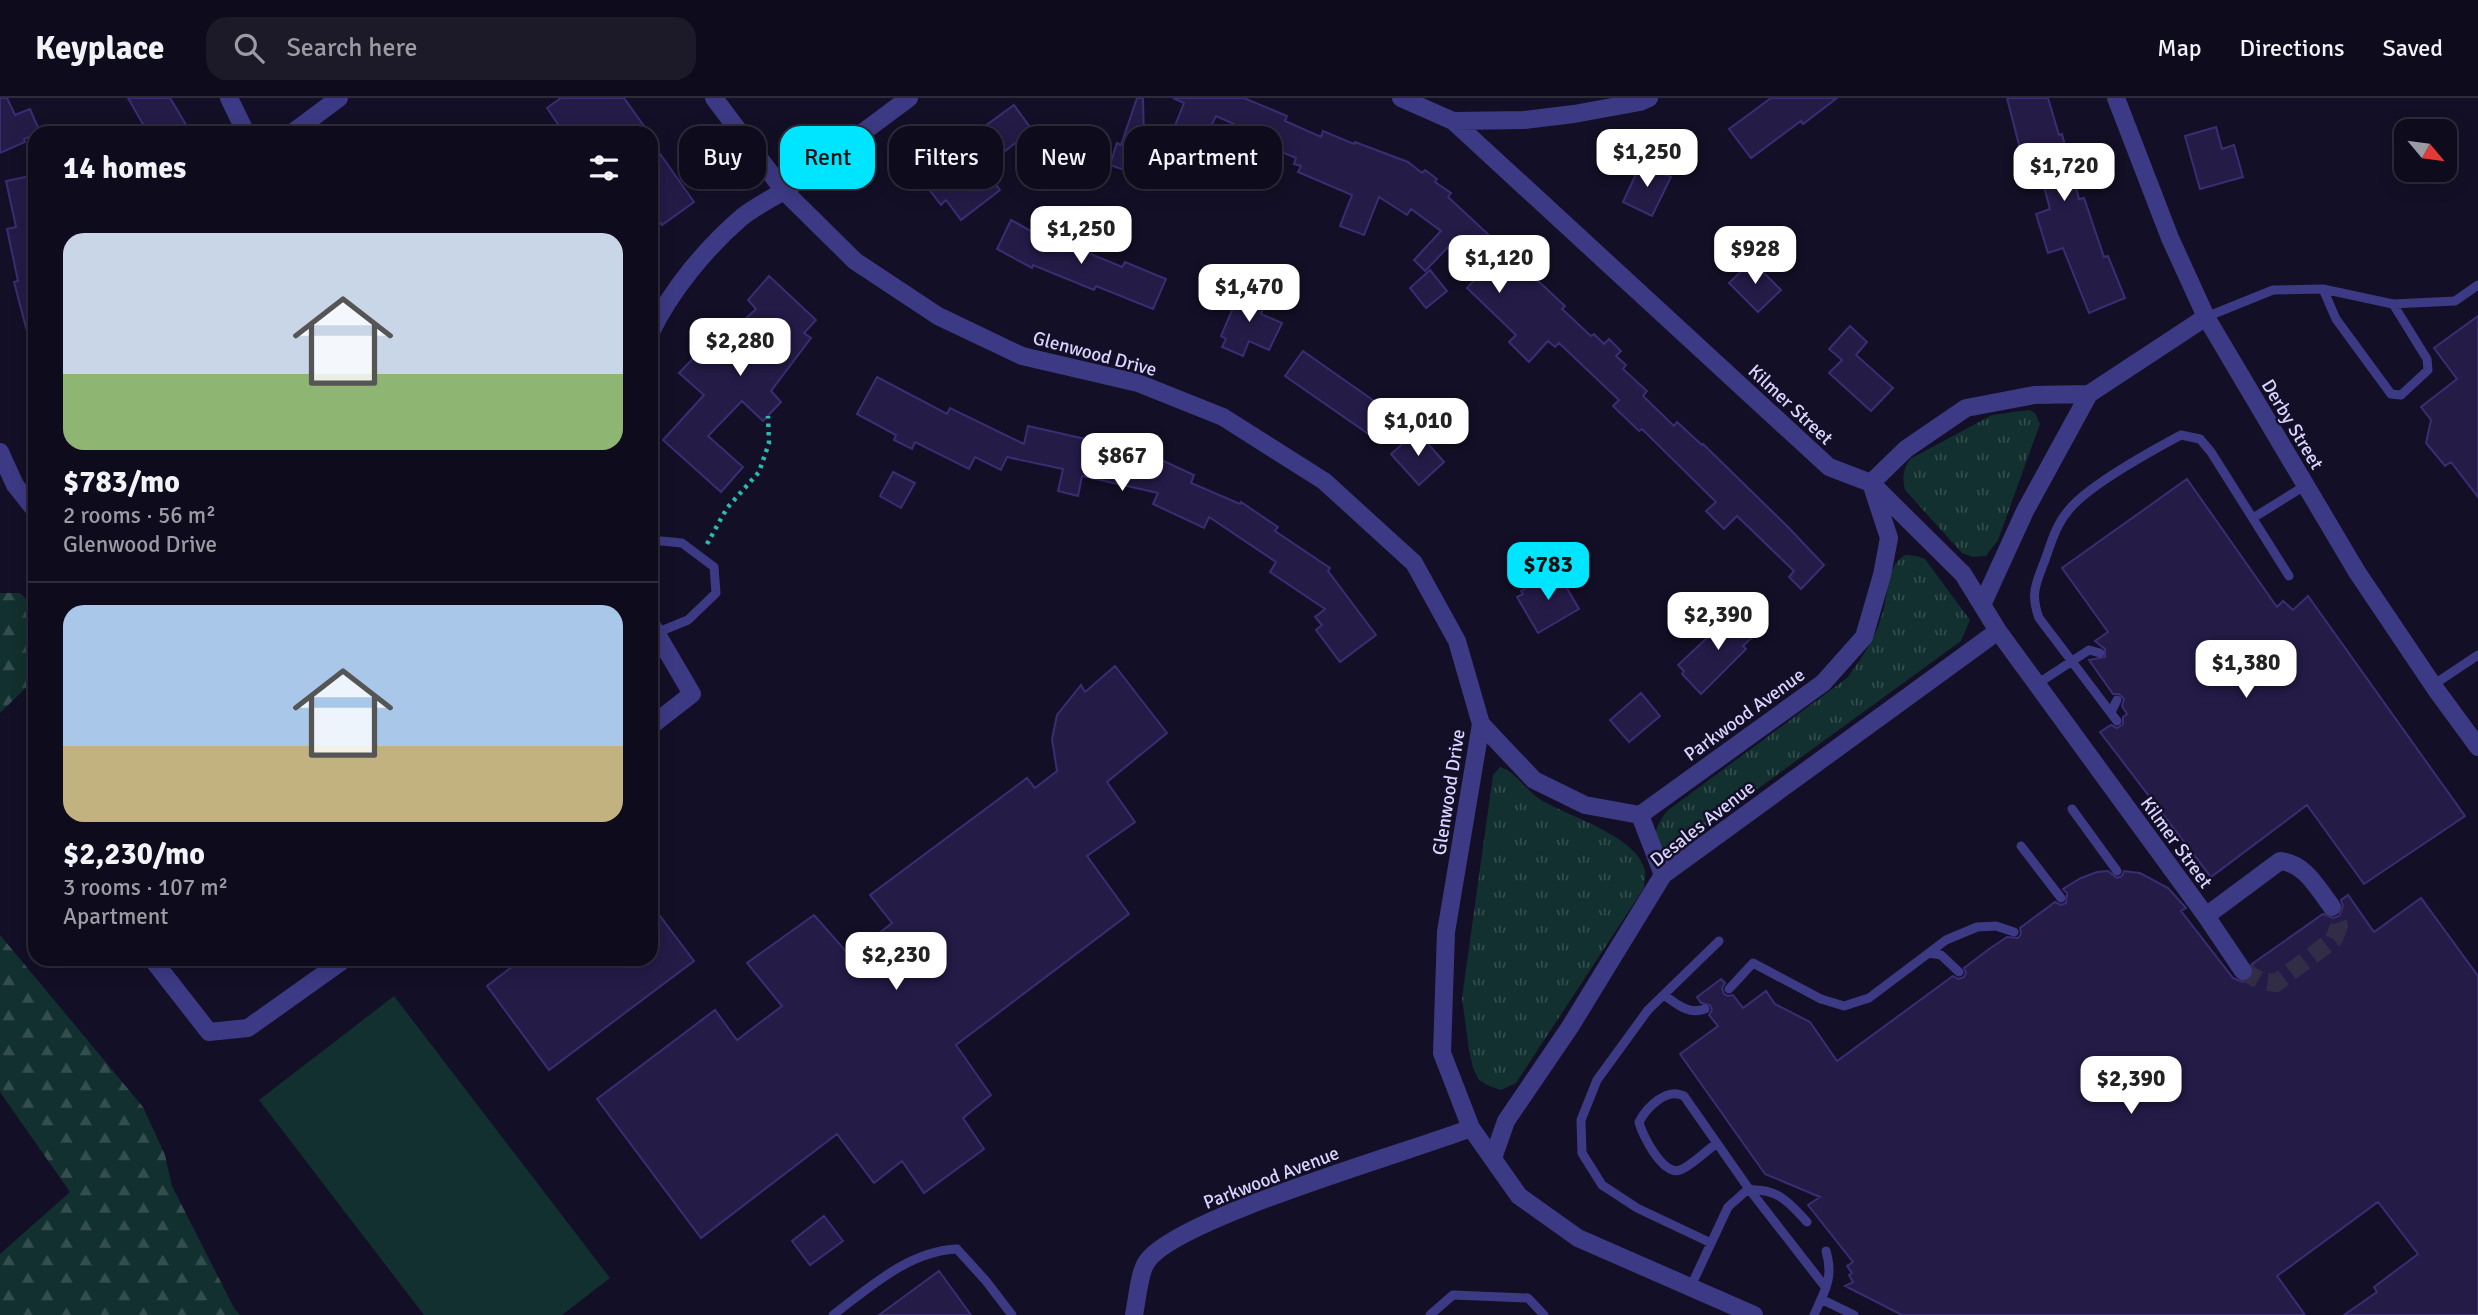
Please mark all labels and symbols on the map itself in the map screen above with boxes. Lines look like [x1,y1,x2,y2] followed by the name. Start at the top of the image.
[2394,119,2457,182] north arrow
[1590,130,1704,189] pin: $1,250
[2007,144,2121,203] pin: $1,720
[1024,206,1138,266] pin: $1,250
[1714,226,1796,286] pin: $928
[1442,236,1556,295] pin: $1,120
[1192,264,1306,324] pin: $1,470
[683,318,797,378] pin: $2,280
[1030,326,1159,382] street label: Glenwood Drive
[1743,359,1838,450] street label: Kilmer Street
[2256,375,2329,474] street label: Derby Street
[1361,398,1475,458] pin: $1,010
[1081,434,1163,493] pin: $867
[1507,542,1589,602] pin: $783
[1661,592,1775,652] pin: $2,390
[2189,640,2303,700] pin: $1,380
[1680,663,1810,767] street label: Parkwood Avenue
[1427,727,1471,857] street label: Glenwood Drive
[1645,775,1760,872] street label: Desales Avenue
[2135,792,2218,893] street label: Kilmer Street
[839,932,953,992] pin: $2,230
[2074,1056,2188,1116] pin: $2,390
[1200,1141,1343,1215] street label: Parkwood Avenue

